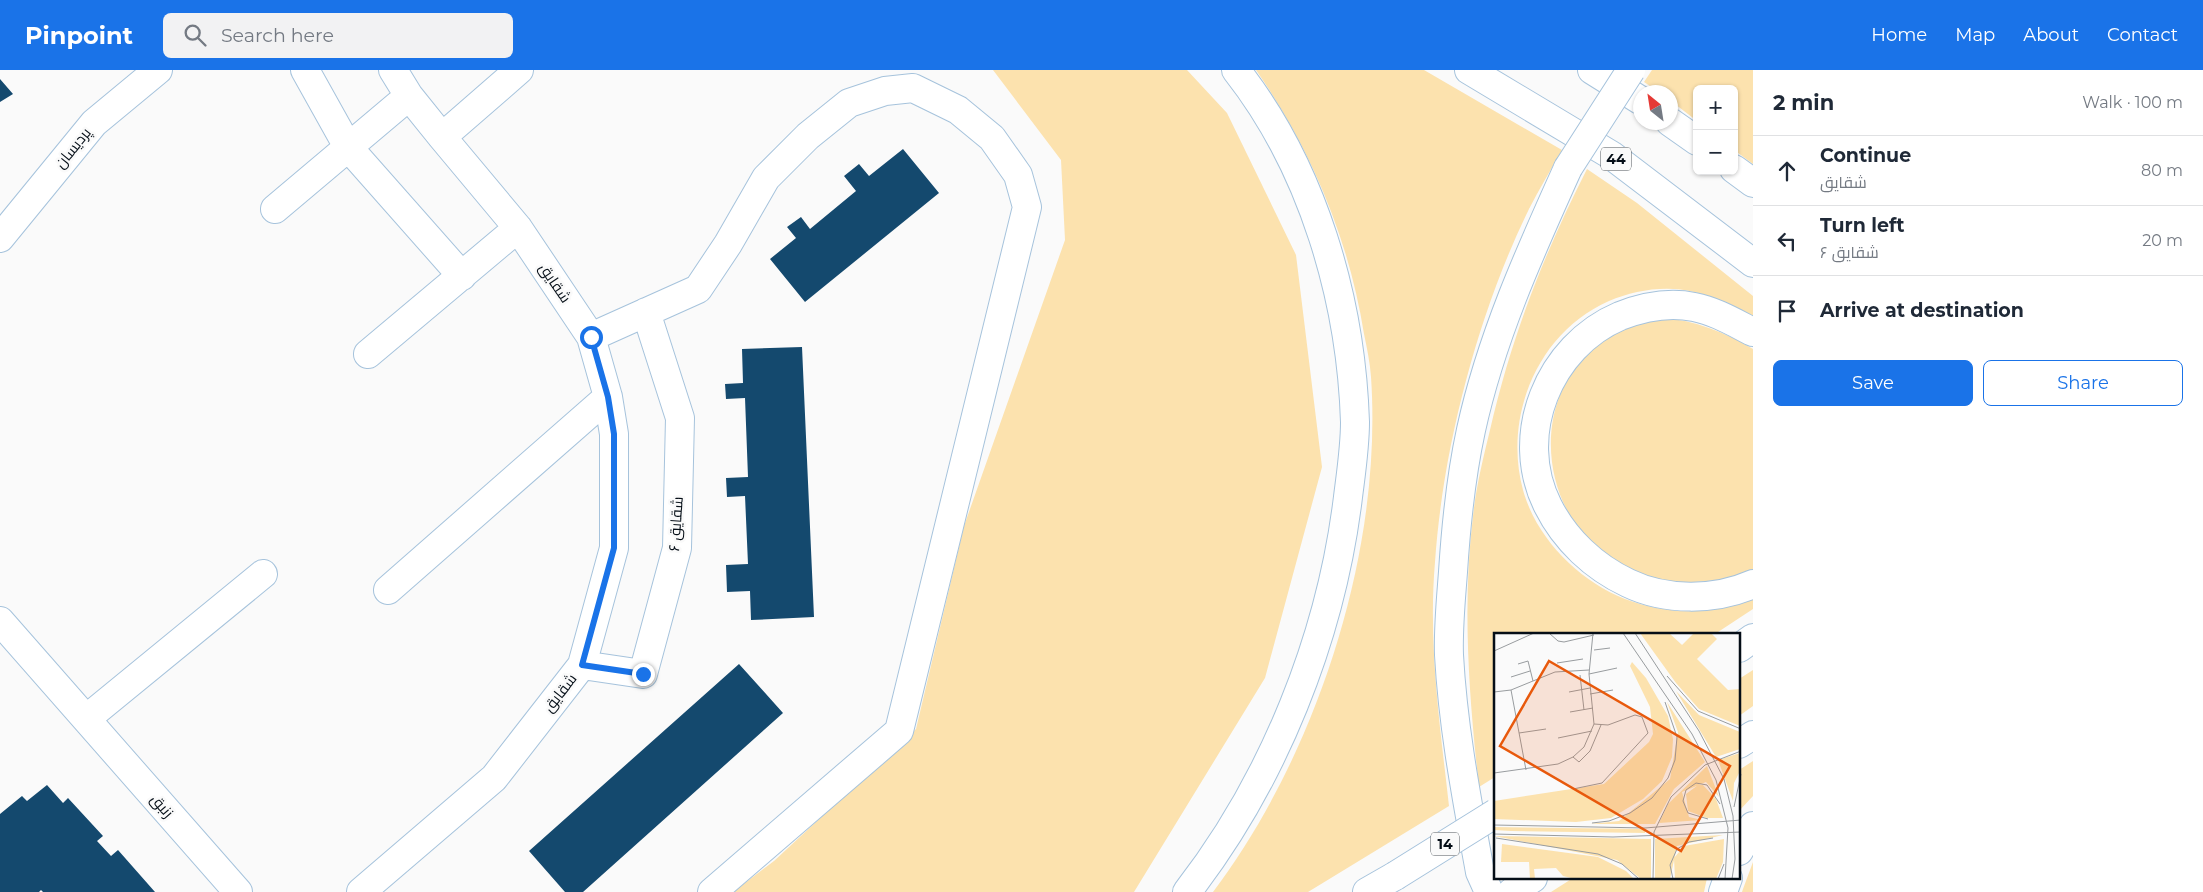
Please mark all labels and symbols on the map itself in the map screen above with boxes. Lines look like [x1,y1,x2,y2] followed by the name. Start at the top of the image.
[1633,85,1678,130] north arrow
[50,123,96,173] street label: پردیسان
[1601,148,1631,170] road number: 44
[534,259,576,307] street label: شقایق
[580,326,603,349] route start
[664,496,688,552] street label: شقایق ۶
[1494,633,1740,880] inset map
[632,663,655,686] route end
[539,670,581,716] street label: شقایق
[146,790,178,822] street label: زنبق
[1431,832,1459,856] road number: 14

